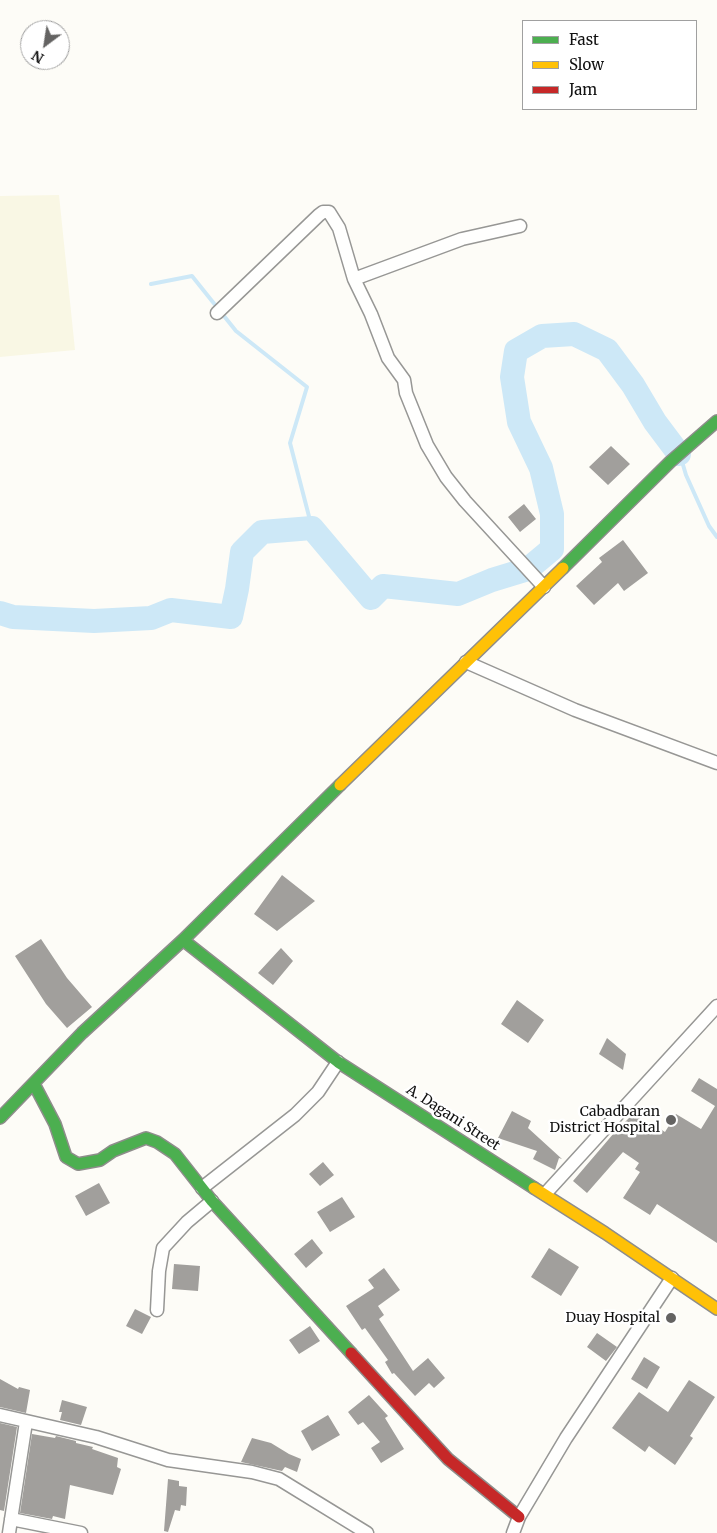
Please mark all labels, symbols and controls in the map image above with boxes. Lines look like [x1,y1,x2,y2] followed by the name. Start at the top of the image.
[20,20,70,70] north arrow
[522,20,697,110] legend
[569,30,599,49] text: Fast
[28,46,47,68] text: N
[569,55,604,74] text: Slow
[569,80,597,99] text: Jam
[403,1082,503,1154] street label: A. Dagani Street
[550,1104,660,1136] place label: Cabadbaran District Hospital
[664,1113,678,1127] marker: Cabadbaran District Hospital
[565,1310,660,1326] place label: Duay Hospital
[664,1311,678,1325] marker: Duay Hospital

